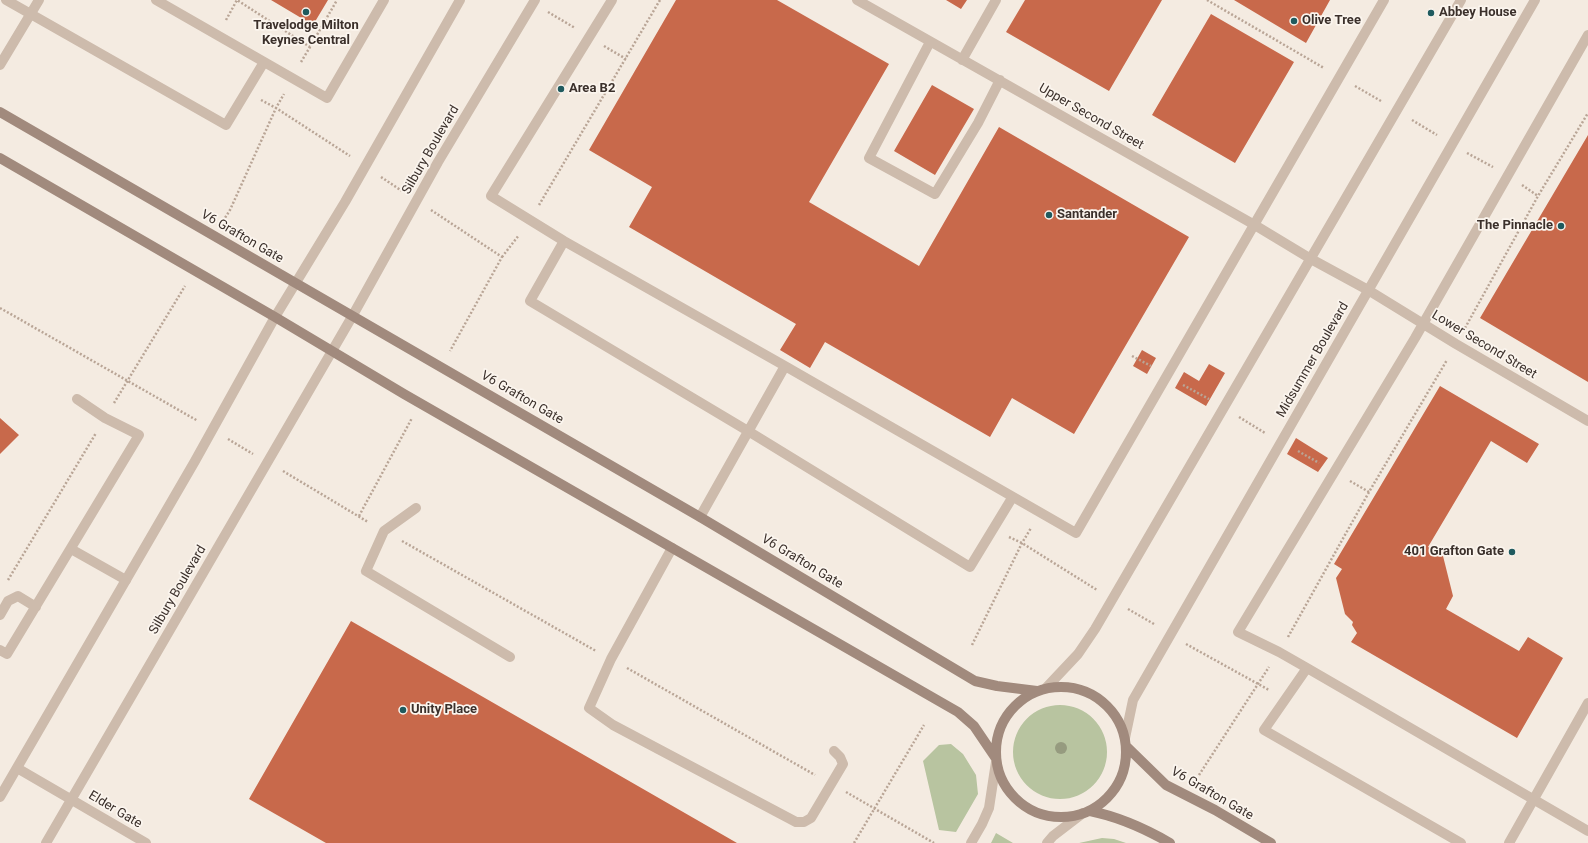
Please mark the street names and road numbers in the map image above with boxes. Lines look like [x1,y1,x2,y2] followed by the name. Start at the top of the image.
[1036,81,1146,153] street label: Upper Second Street
[399,103,463,197] street label: Silbury Boulevard
[198,207,286,267] street label: V6 Grafton Gate
[1274,300,1352,420] street label: Midsummer Boulevard
[1429,308,1539,382] street label: Lower Second Street
[478,368,566,428] street label: V6 Grafton Gate
[758,532,846,592] street label: V6 Grafton Gate
[146,543,210,637] street label: Silbury Boulevard
[1168,764,1256,824] street label: V6 Grafton Gate
[85,788,145,832] street label: Elder Gate

